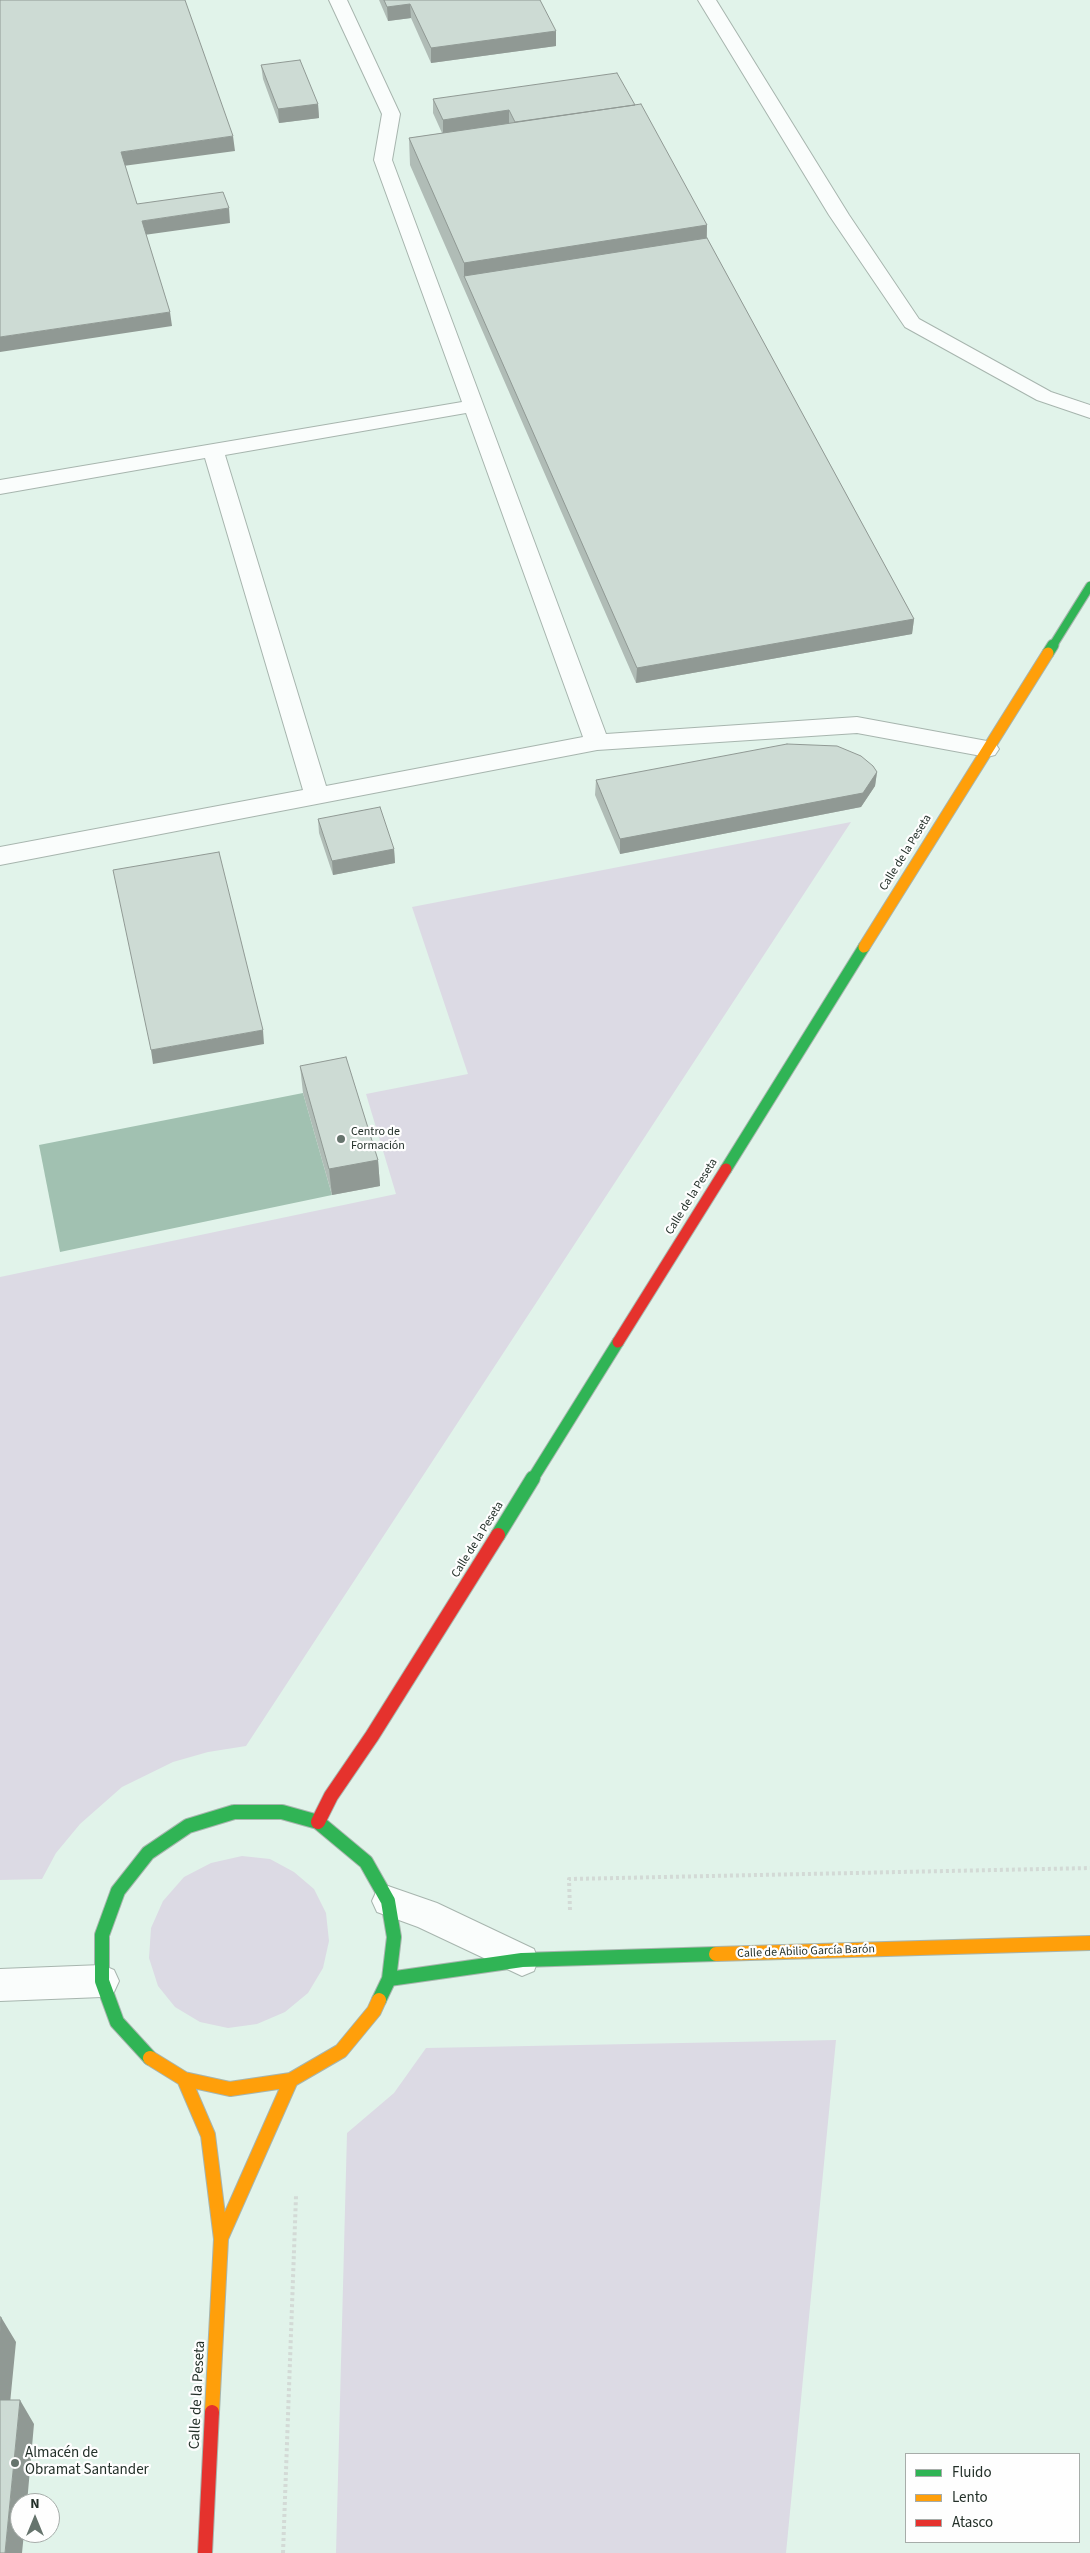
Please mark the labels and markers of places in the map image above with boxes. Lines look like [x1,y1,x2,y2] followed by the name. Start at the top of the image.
[351,1125,405,1153] place label: Centro de Formación
[335,1133,347,1145] marker: Centro de Formación
[25,2445,149,2480] place label: Almacén de Obramat Santander
[9,2457,21,2469] marker: Almacén de Obramat Santander

